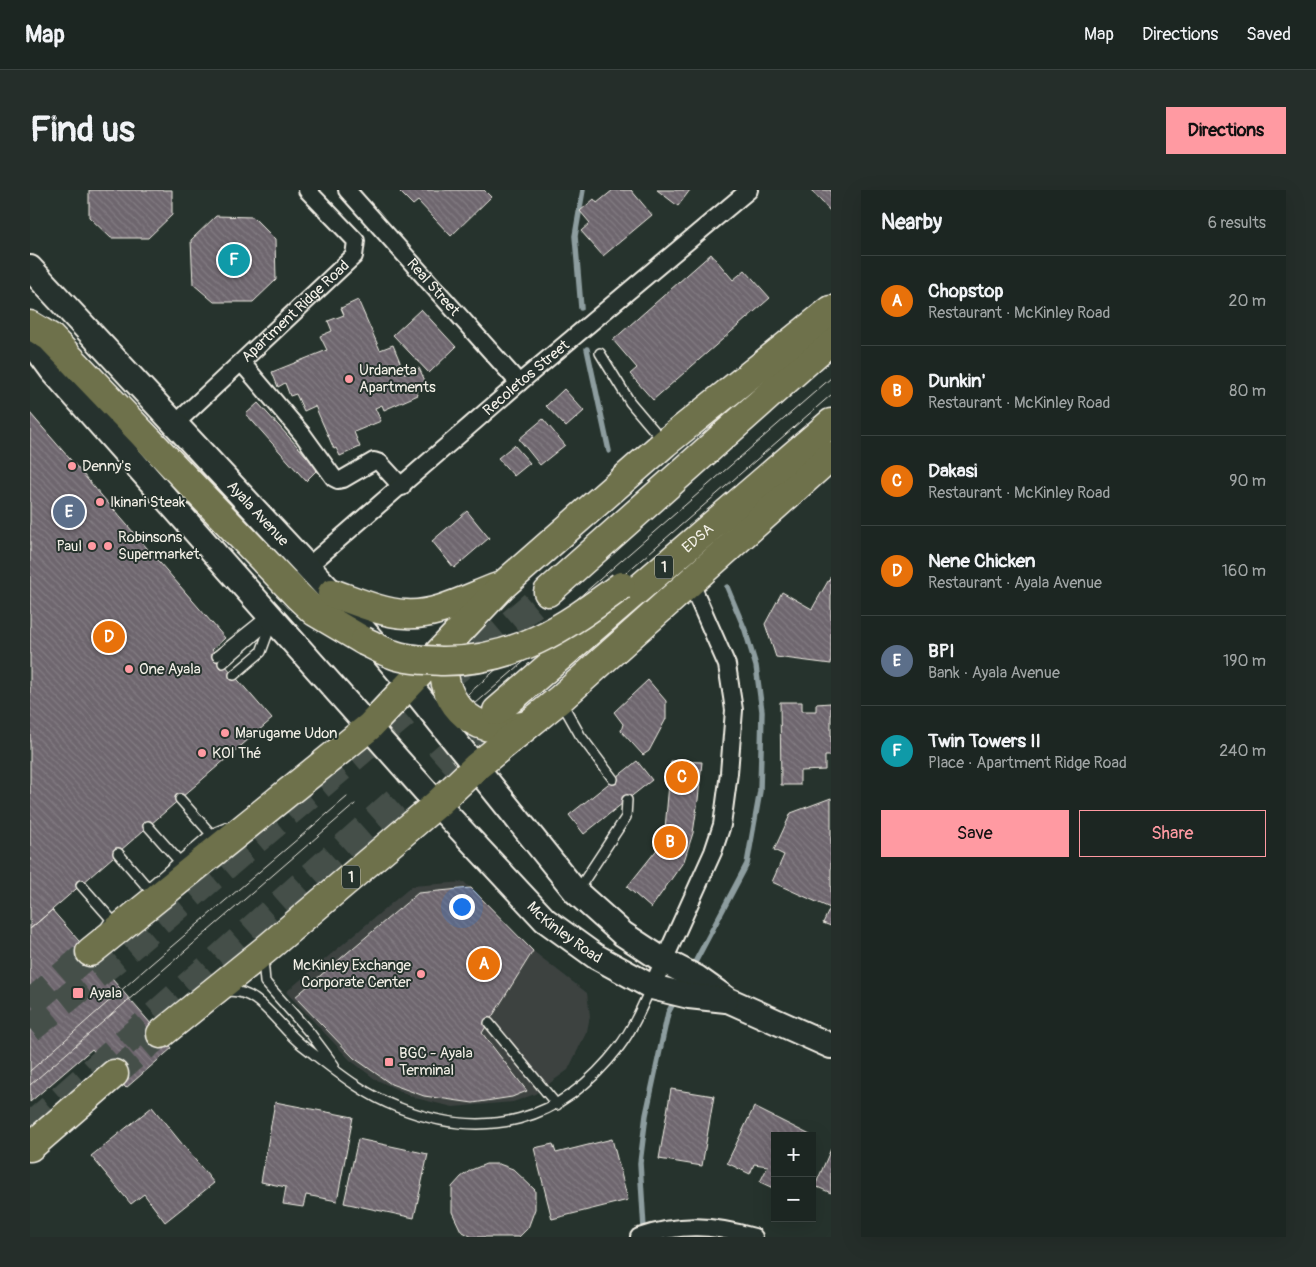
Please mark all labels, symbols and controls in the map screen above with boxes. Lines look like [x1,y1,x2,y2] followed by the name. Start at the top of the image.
[25,20,65,49] text: Map
[1084,23,1114,46] text: Map
[1142,23,1218,46] text: Directions
[1246,23,1291,46] text: Saved
[1166,107,1286,154] button: Directions
[30,108,135,152] text: Find us
[881,209,942,236] text: Nearby
[1208,213,1266,233] text: 6 results
[218,241,250,279] pin: F
[403,255,464,321] street label: Real Street
[238,256,354,367] street label: Apartment Ridge Road
[928,279,1004,303] text: Chopstop
[892,291,902,311] text: A
[1228,291,1266,311] text: 20 m
[928,303,1110,323] text: Restaurant · McKinley Road
[479,335,574,420] street label: Recoletos Street
[359,361,436,397] place label: Urdaneta Apartments
[928,369,986,393] text: Dunkin'
[343,373,355,385] marker: Urdaneta Apartments
[892,381,902,401] text: B
[1229,381,1266,401] text: 80 m
[928,393,1110,413] text: Restaurant · McKinley Road
[82,457,131,476] place label: Denny's
[928,459,977,483] text: Dakasi
[66,460,78,472] marker: Denny's
[892,471,902,491] text: C
[1229,471,1266,491] text: 90 m
[223,477,293,551] street label: Ayala Avenue
[928,483,1110,503] text: Restaurant · McKinley Road
[53,493,85,531] pin: E
[110,493,186,512] place label: Ikinari Steak
[94,496,106,508] marker: Ikinari Steak
[678,519,718,557] street label: EDSA
[118,528,200,564] place label: Robinsons Supermarket
[57,537,82,556] place label: Paul
[86,540,98,552] marker: Paul
[102,540,114,552] marker: Robinsons Supermarket
[928,549,1036,573] text: Nene Chicken
[655,556,673,578] road number: 1
[892,561,902,581] text: D
[1222,561,1266,581] text: 160 m
[928,573,1102,593] text: Restaurant · Ayala Avenue
[93,618,125,656] pin: D
[928,639,955,663] text: BPI
[893,651,901,671] text: E
[1223,651,1266,671] text: 190 m
[139,660,201,679] place label: One Ayala
[123,663,135,675] marker: One Ayala
[928,663,1060,683] text: Bank · Ayala Avenue
[235,724,338,743] place label: Marugame Udon
[219,727,231,739] marker: Marugame Udon
[928,729,1041,753] text: Twin Towers II
[892,741,902,761] text: F
[1219,741,1266,761] text: 240 m
[212,744,261,763] place label: KOI Thé
[196,747,208,759] marker: KOI Thé
[928,753,1127,773] text: Place · Apartment Ridge Road
[666,758,698,796] pin: C
[881,810,1069,857] button: Save
[1079,810,1266,857] button: Share
[654,823,686,861] pin: B
[342,866,360,889] road number: 1
[449,894,475,920] your location
[523,898,605,968] street label: McKinley Road
[468,945,500,983] pin: A
[293,956,412,992] place label: McKinley Exchange Corporate Center
[415,968,427,980] marker: McKinley Exchange Corporate Center
[89,984,122,1003] place label: Ayala
[71,986,85,1000] marker: Ayala
[399,1044,473,1080] place label: BGC - Ayala Terminal
[383,1056,395,1068] marker: BGC - Ayala Terminal
[771,1132,816,1222] map controls
[771,1132,816,1177] button: +
[771,1177,816,1222] button: −

